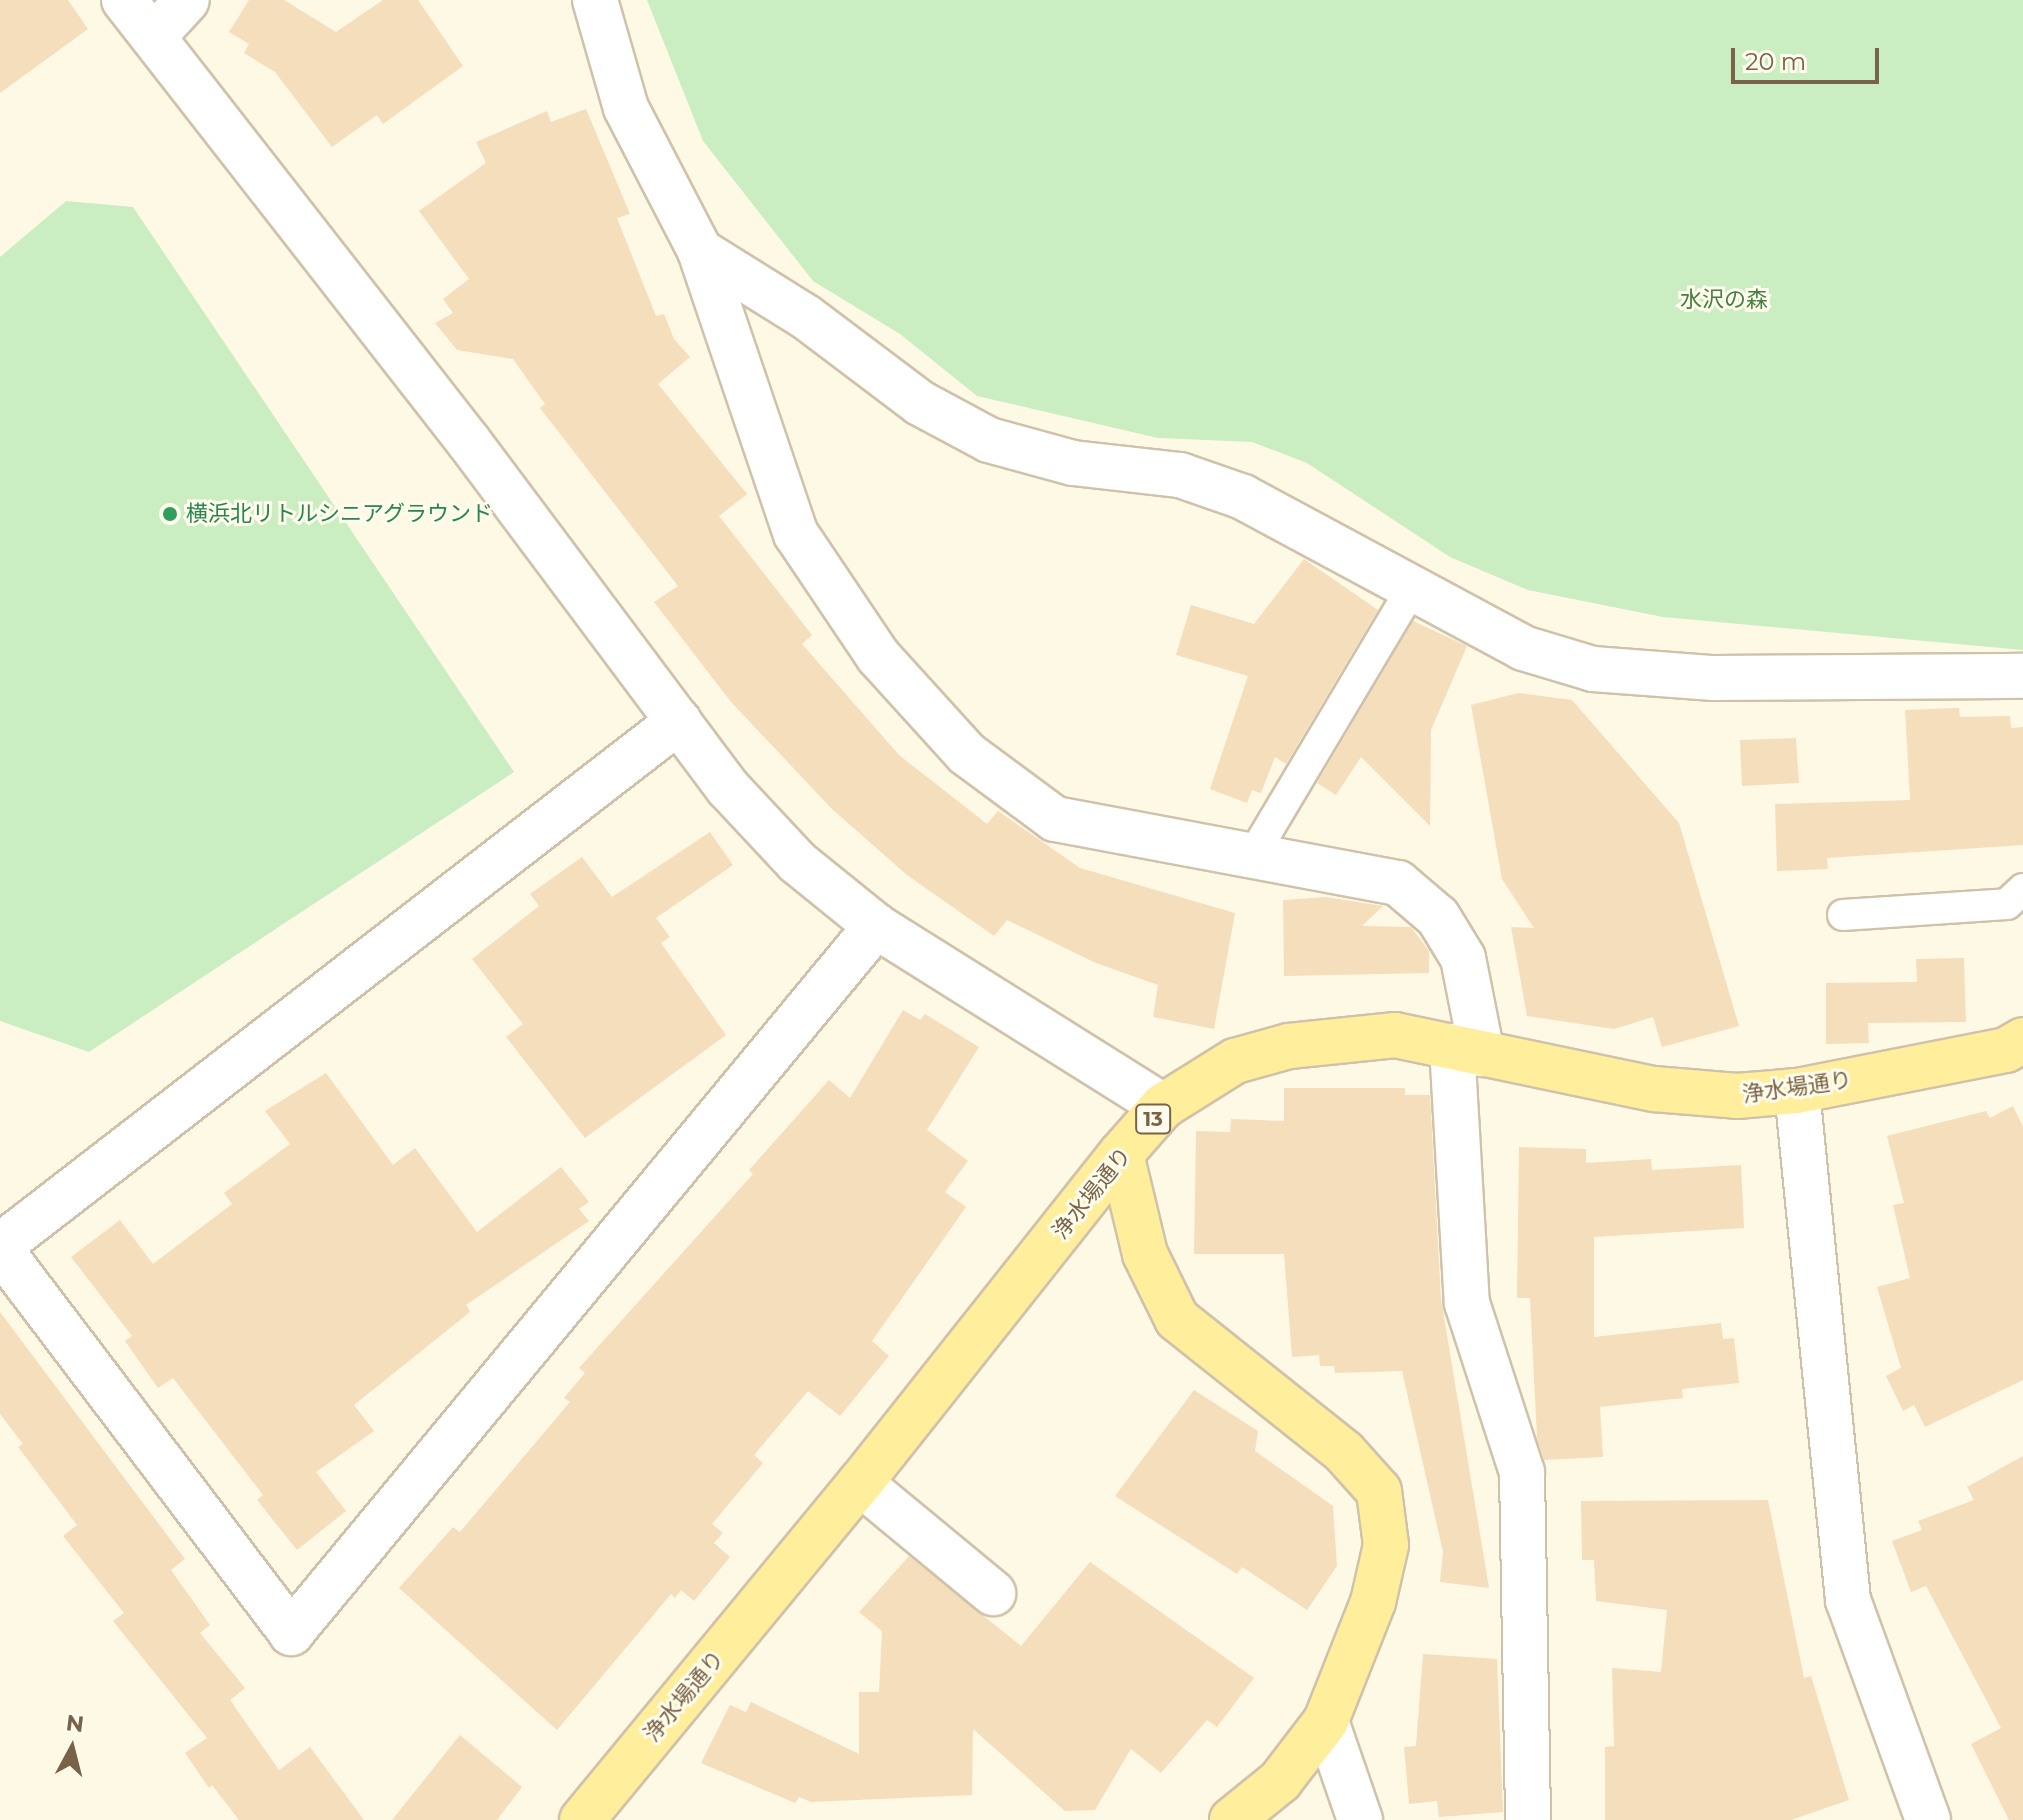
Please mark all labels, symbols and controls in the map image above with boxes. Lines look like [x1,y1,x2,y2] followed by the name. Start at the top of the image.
[1735,32,1883,82] scale bar
[1745,47,1806,76] text: 20 m
[1680,287,1768,313] park label: 水沢の森
[186,501,494,527] place label: 横浜北リトルシニアグラウンド
[161,505,179,523] marker: 横浜北リトルシニアグラウンド
[1741,1066,1853,1108] street label: 浄水場通り
[1135,1103,1171,1135] road number: 13
[1047,1142,1137,1244] street label: 浄水場通り
[639,1645,729,1747] street label: 浄水場通り
[32,1708,112,1788] north arrow
[65,1709,85,1738] text: N

